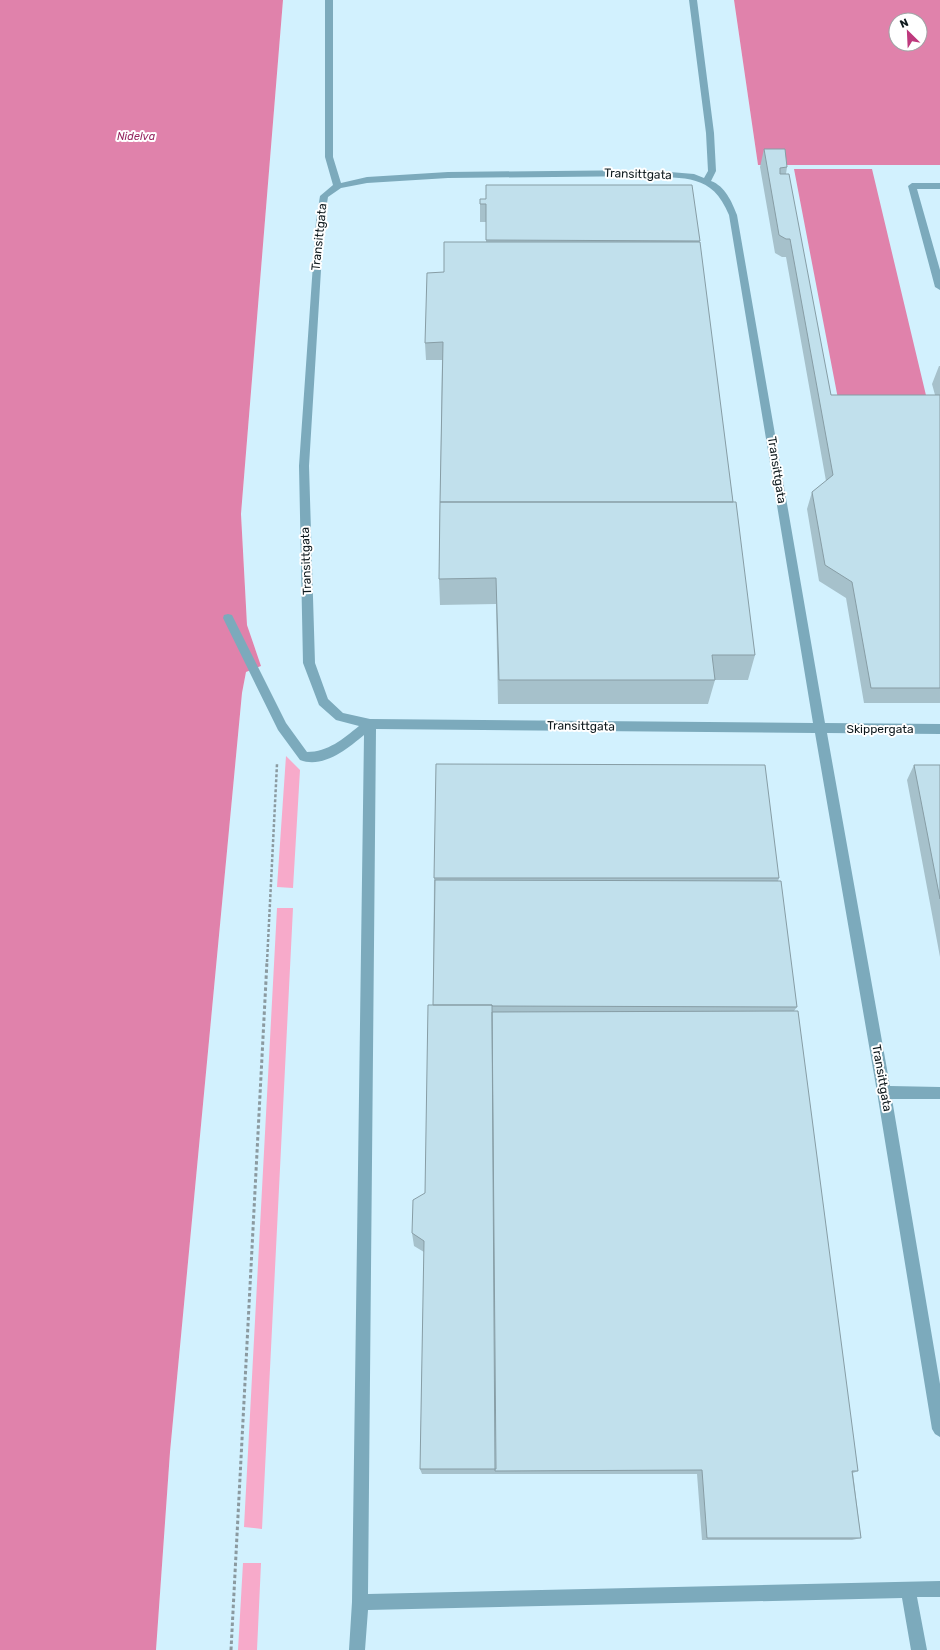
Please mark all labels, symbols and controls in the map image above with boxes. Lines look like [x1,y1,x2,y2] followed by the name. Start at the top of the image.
[888,12,928,52] north arrow
[898,16,910,31] text: N
[117,130,156,143] water label: Nidelva
[604,166,672,182] street label: Transittgata
[308,203,330,271] street label: Transittgata
[765,435,789,505] street label: Transittgata
[298,527,314,595] street label: Transittgata
[547,718,615,734] street label: Transittgata
[846,722,914,736] street label: Skippergata
[869,1043,895,1113] street label: Transittgata

